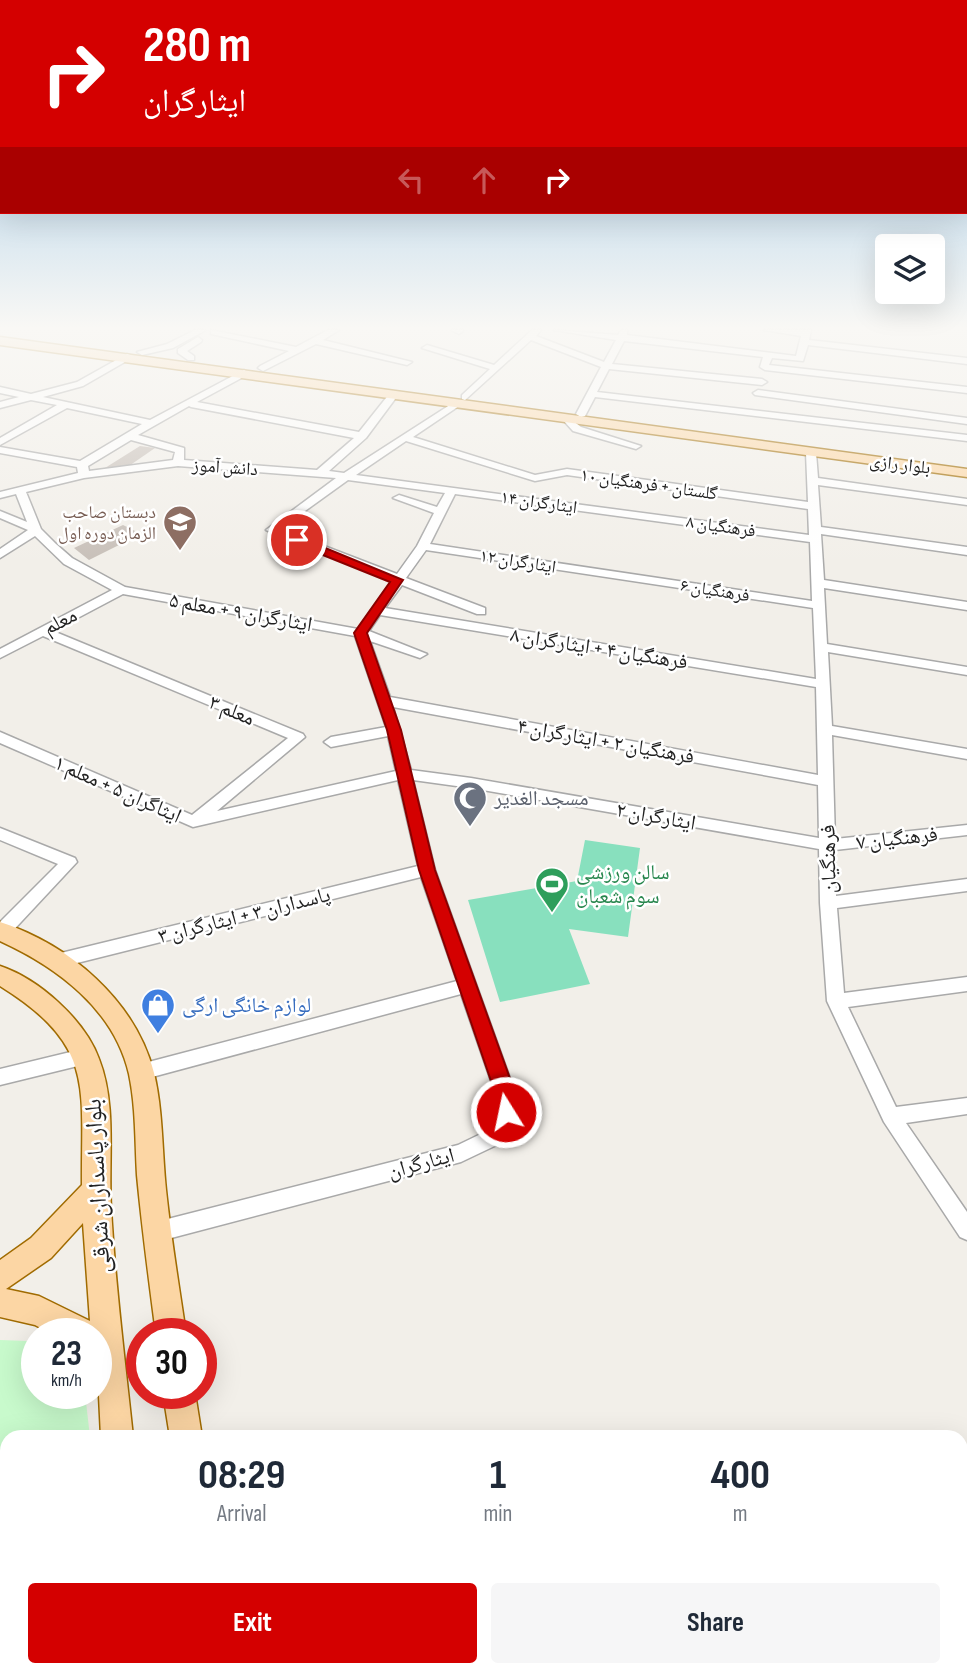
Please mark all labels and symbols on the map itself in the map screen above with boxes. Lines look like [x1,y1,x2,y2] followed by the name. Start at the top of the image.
[868,450,932,479] street label: بلوار رازی
[190,455,258,480] street label: دانش آموز
[579,464,719,505] street label: گلستان + فرهنگیان ۱۰
[499,487,579,518] street label: ایثارگران ۱۴
[58,502,156,544] place label: دبستان صاحب الزمان دوره اول
[161,503,199,552] school or university icon: دبستان صاحب الزمان دوره اول
[267,510,327,570] pin
[685,511,757,542] street label: فرهنگیان ۸
[478,545,558,578] street label: ایثارگران ۱۲
[679,575,751,606] street label: فرهنگیان ۶
[167,588,314,638] street label: ایثارگران ۹ + معلم ۵
[39,602,82,641] street label: معلم
[509,622,689,675] street label: فرهنگیان ۴ + ایثارگران ۸
[205,690,258,732] street label: معلم ۳
[516,714,696,769] street label: فرهنگیان ۲ + ایثارگران ۴
[50,750,185,830] street label: ایثاگران ۵ + معلم ۱
[451,779,489,828] mosque icon: مسجد الغدیر
[493,786,589,811] place label: مسجد الغدیر
[614,797,698,836] street label: ایثارگران ۲
[855,822,939,855] street label: فرهنگیان ۷
[815,824,842,894] street label: فرهنگیان
[576,860,670,910] place label: سالن ورزشی سوم شعبان
[533,865,571,914] sports icon: سالن ورزشی سوم شعبان
[155,882,333,949] street label: پاسداران ۳ + ایثارگران ۳
[139,986,177,1035] shop icon: لوازم خانگی ارگی
[182,993,311,1019] place label: لوازم خانگی ارگی
[469,1075,543,1149] position arrow
[78,1098,117,1274] street label: بلوار پاسداران شرقی
[385,1143,457,1184] street label: ایثارگران
[126,1318,217,1409] speed limit sign: 30

